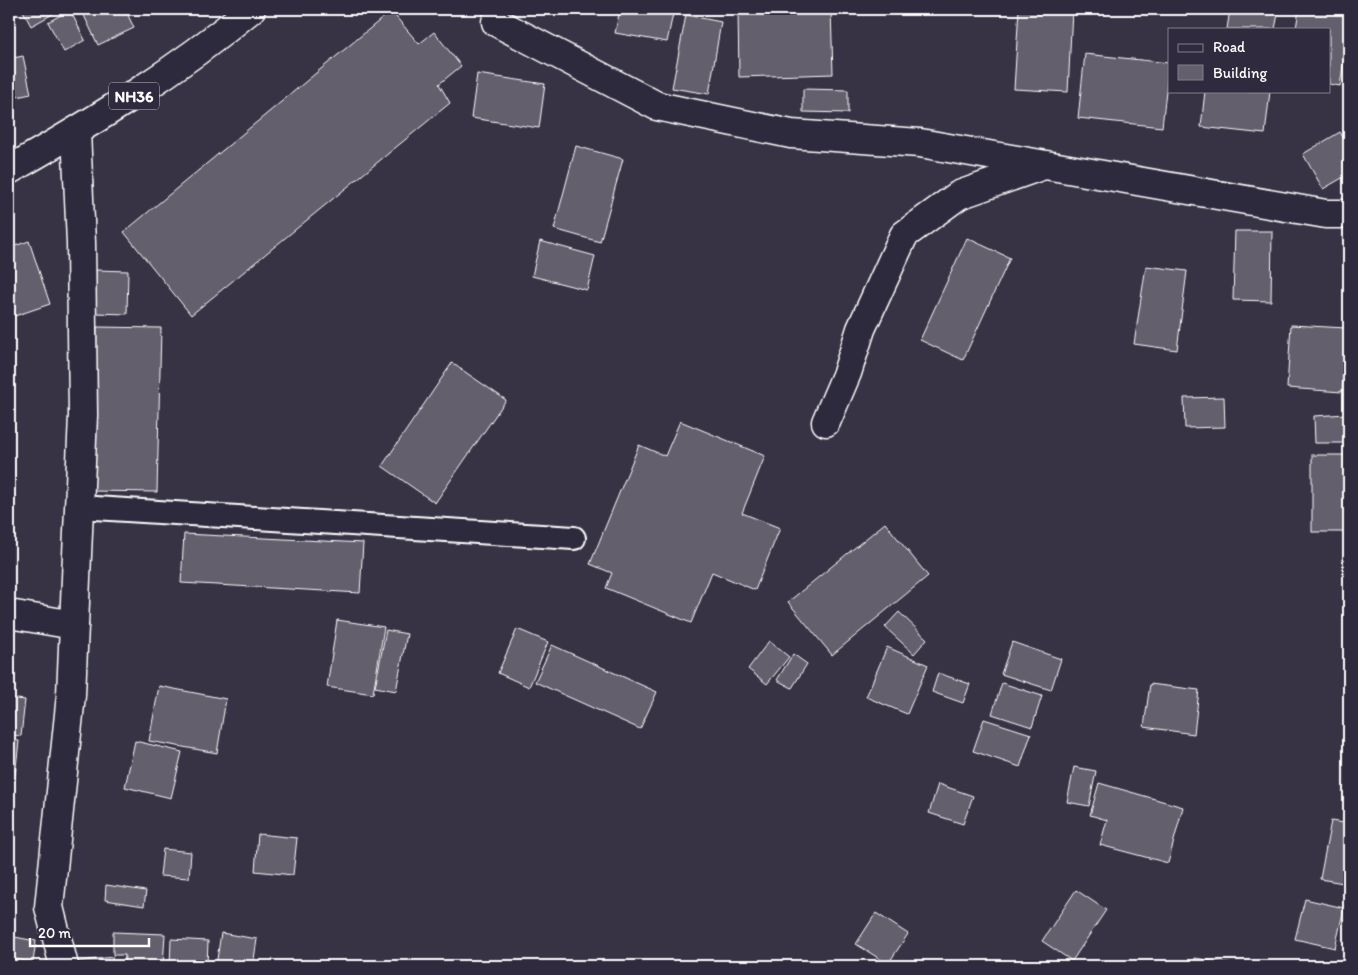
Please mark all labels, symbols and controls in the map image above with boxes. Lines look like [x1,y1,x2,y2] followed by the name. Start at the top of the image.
[1168,28,1330,92] legend
[1213,38,1246,56] text: Road
[1213,64,1267,82] text: Building
[109,82,159,110] road number: NH36
[30,915,149,947] scale bar
[38,924,72,942] text: 20 m

